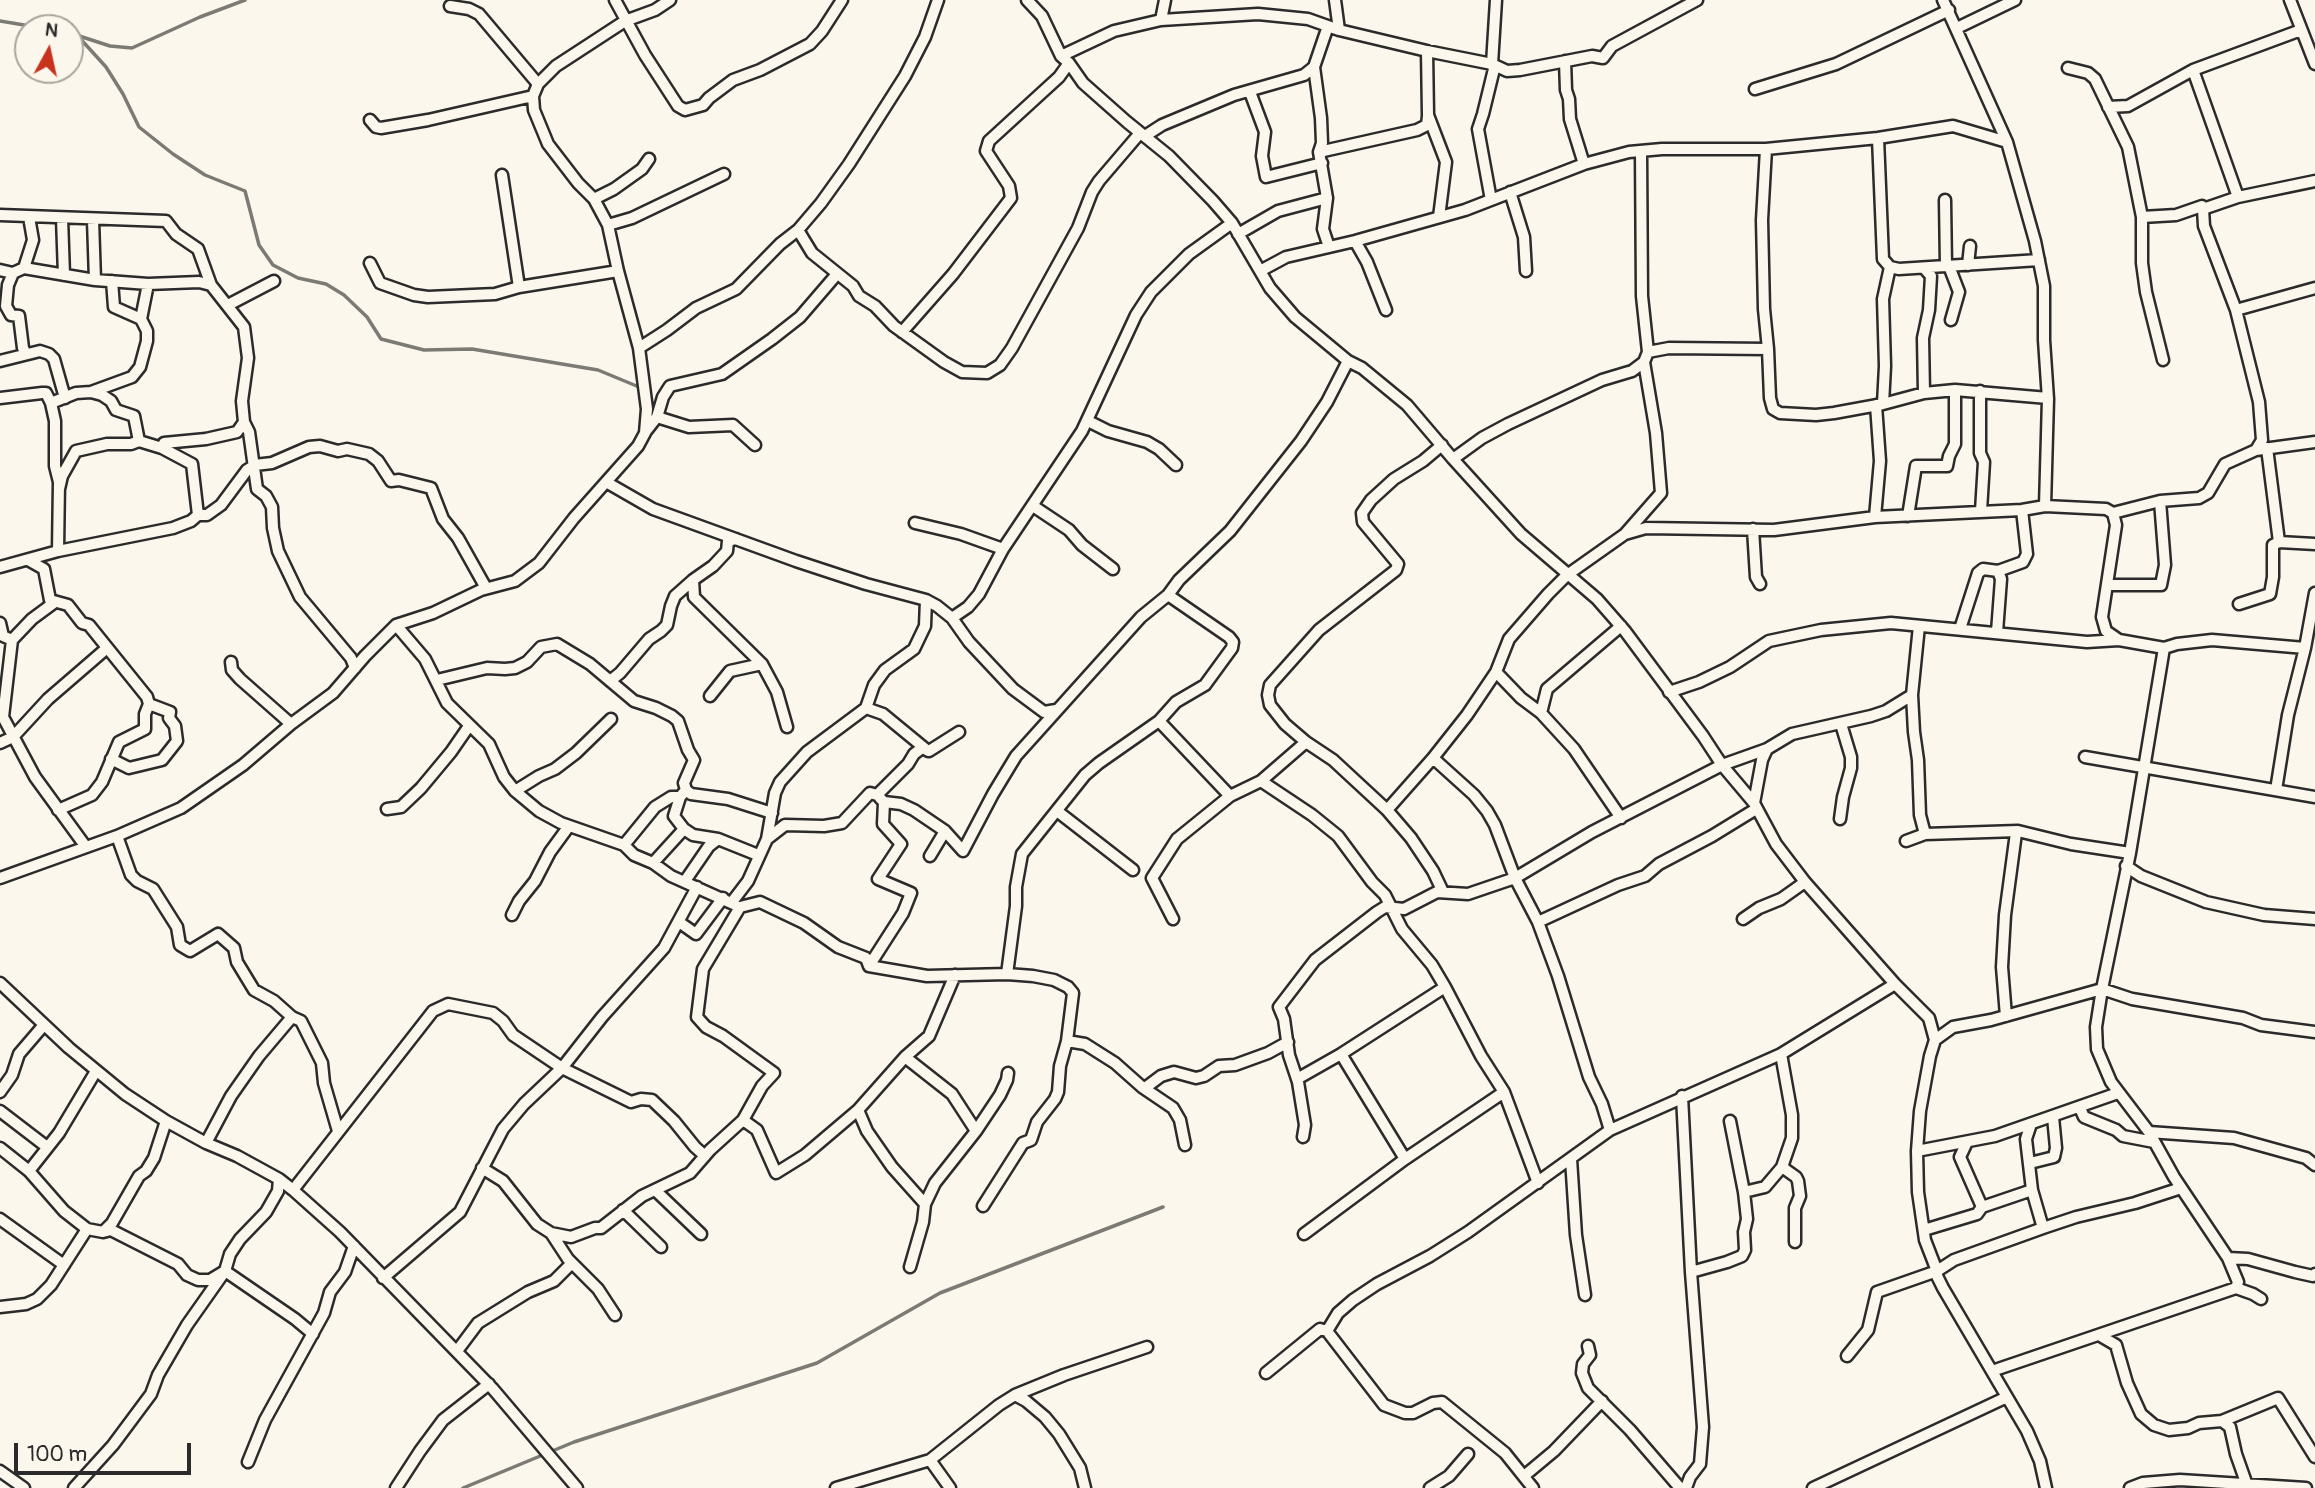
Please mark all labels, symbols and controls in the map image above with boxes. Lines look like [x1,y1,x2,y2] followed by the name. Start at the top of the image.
[14,14,84,84] north arrow
[44,17,60,43] text: N
[18,1428,194,1472] scale bar
[27,1441,87,1468] text: 100 m

